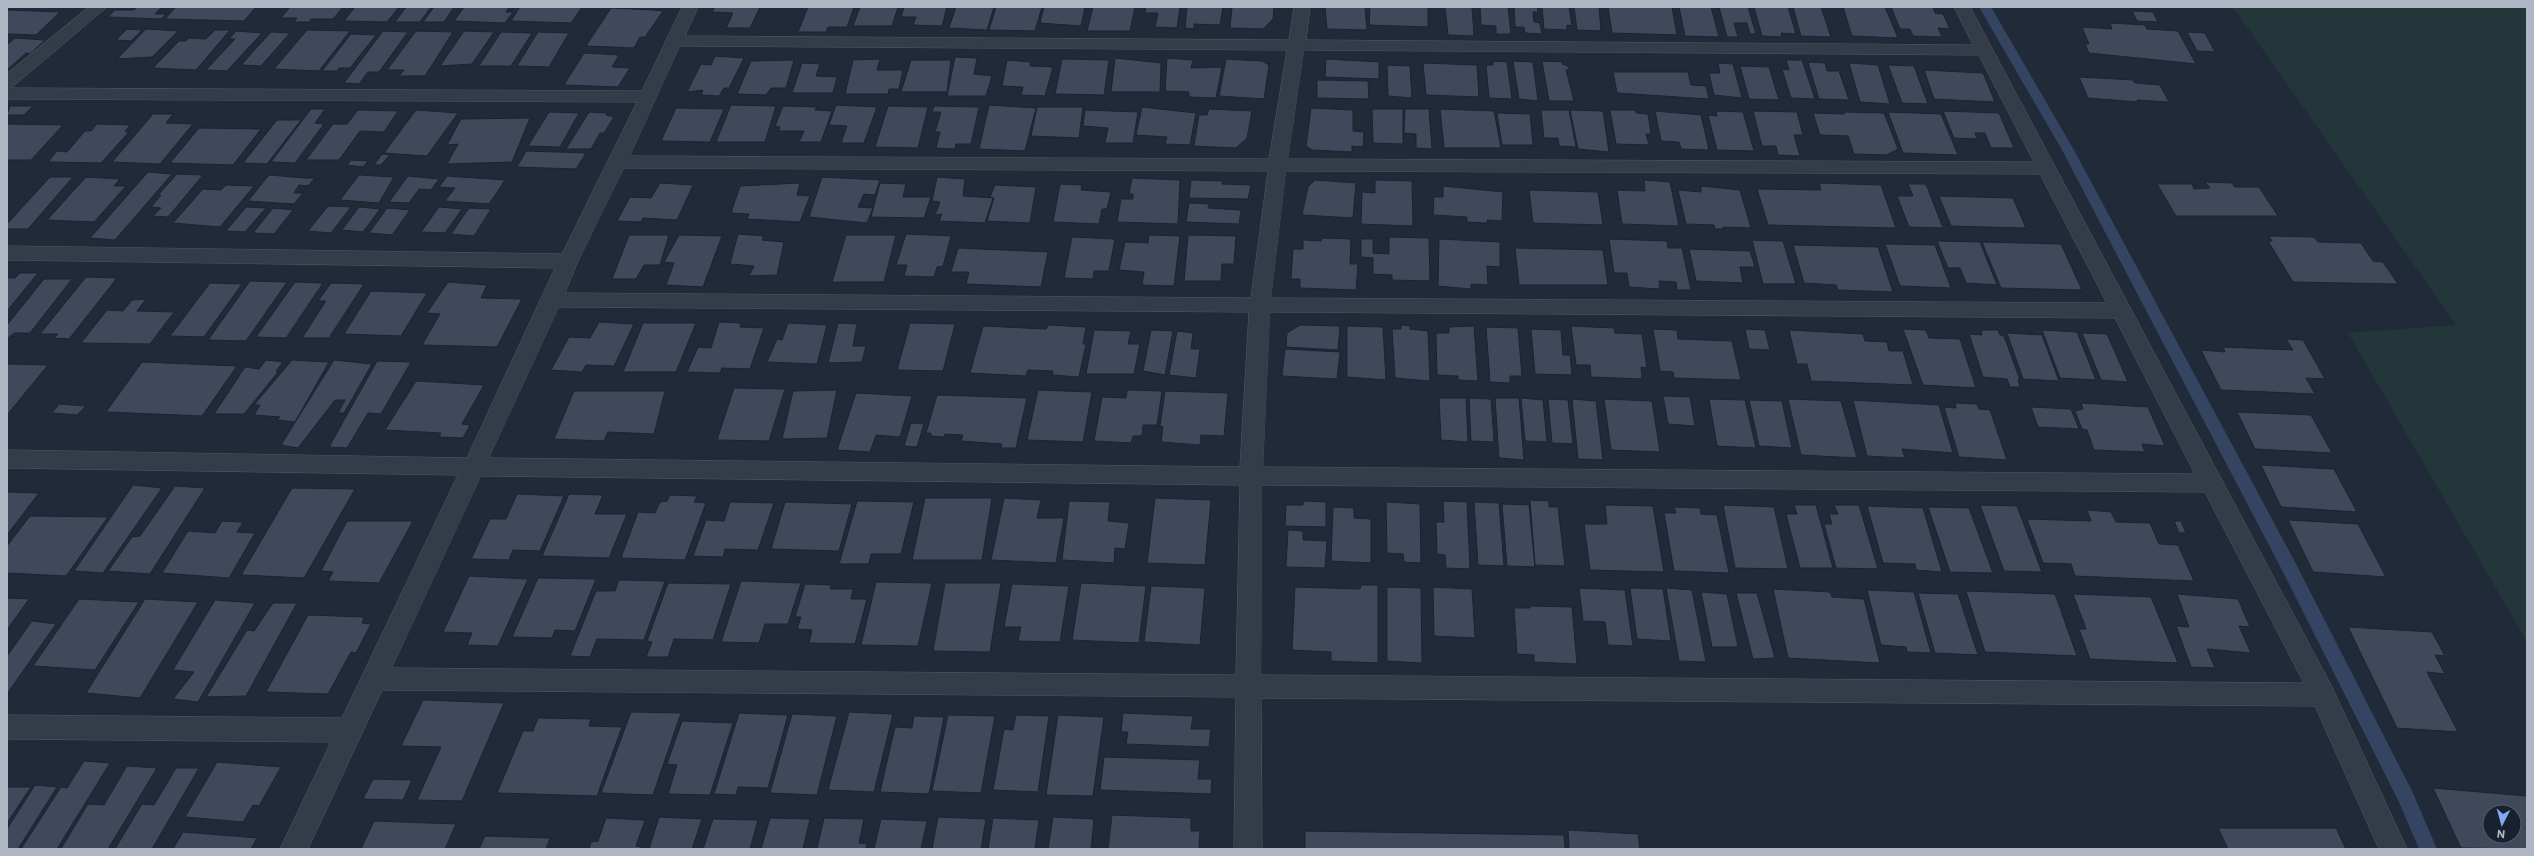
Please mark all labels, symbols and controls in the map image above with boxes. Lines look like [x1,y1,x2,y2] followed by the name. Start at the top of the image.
[2482,804,2522,844] north arrow
[2496,828,2506,841] text: N

